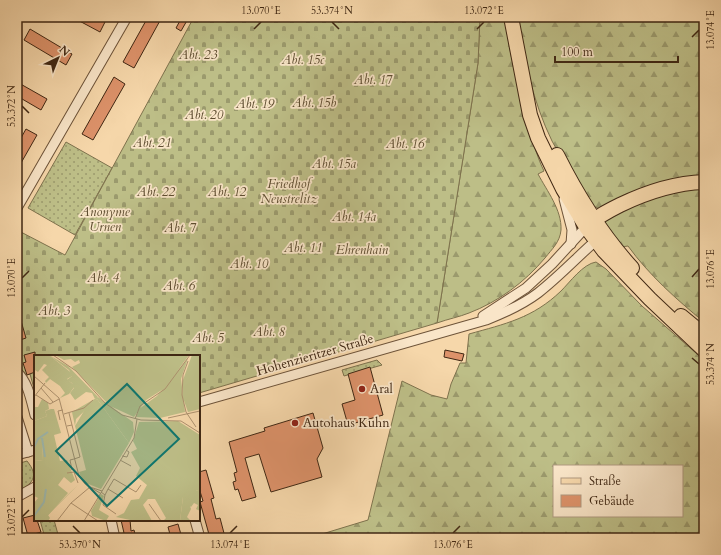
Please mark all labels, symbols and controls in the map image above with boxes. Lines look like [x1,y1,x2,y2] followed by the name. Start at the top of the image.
[241,4,281,18] text: 13.070°E
[311,4,353,18] text: 53.374°N
[464,4,504,18] text: 13.072°E
[704,10,718,50] text: 13.074°E
[38,38,78,78] north arrow
[555,38,678,64] scale bar
[56,42,73,60] text: N
[561,44,594,60] text: 100 m
[178,46,218,64] park label: Abt. 23
[281,51,325,69] park label: Abt. 15c
[353,71,394,89] park label: Abt. 17
[5,85,19,127] text: 53.372°N
[291,94,336,112] park label: Abt. 15b
[235,95,276,113] park label: Abt. 19
[184,106,224,124] park label: Abt. 20
[132,134,171,152] park label: Abt. 21
[385,135,426,153] park label: Abt. 16
[311,155,356,173] park label: Abt. 15a
[260,175,318,208] park label: Friedhof Neustrelitz
[136,183,176,201] park label: Abt. 22
[207,183,247,201] park label: Abt. 12
[79,203,131,236] park label: Anonyme Urnen
[331,208,376,226] park label: Abt. 14a
[163,219,197,237] park label: Abt. 7
[283,239,322,257] park label: Abt. 11
[336,241,389,259] park label: Ehrenhain
[704,249,718,289] text: 13.076°E
[229,255,269,273] park label: Abt. 10
[5,258,19,298] text: 13.070°E
[86,269,119,287] park label: Abt. 4
[162,277,196,295] park label: Abt. 6
[37,302,70,320] park label: Abt. 3
[252,323,285,341] park label: Abt. 8
[191,329,224,347] park label: Abt. 5
[254,330,376,380] street label: Hohenzieritzer Straße
[704,343,718,385] text: 53.374°N
[34,355,200,521] inset map
[370,380,394,398] place label: Aral
[357,384,367,394] marker: Aral
[303,414,390,432] place label: Autohaus Kuhn
[290,418,300,428] marker: Autohaus Kuhn
[553,465,683,517] legend
[589,473,621,489] text: Straße
[589,493,634,509] text: Gebäude
[5,497,19,537] text: 13.072°E
[59,538,101,552] text: 53.370°N
[210,538,250,552] text: 13.074°E
[433,538,473,552] text: 13.076°E

